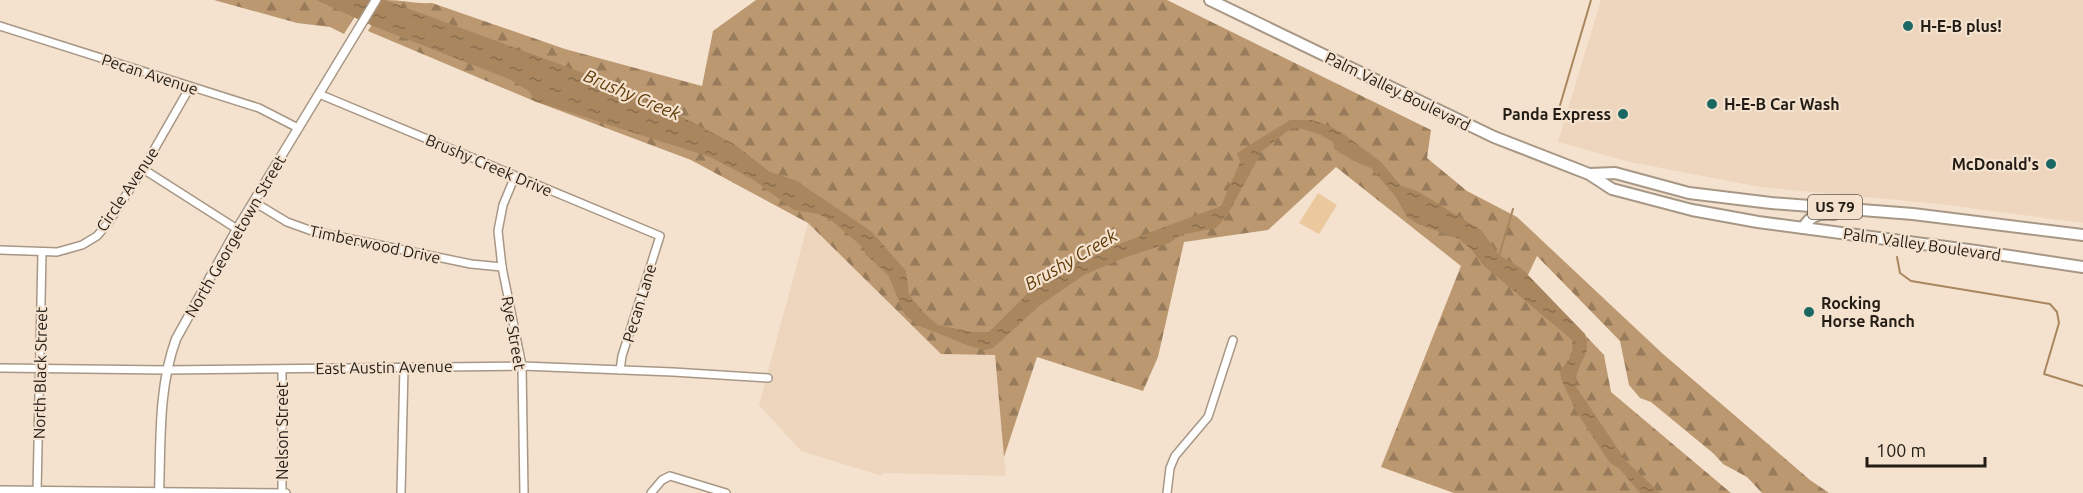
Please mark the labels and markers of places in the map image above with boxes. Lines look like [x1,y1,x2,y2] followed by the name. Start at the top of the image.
[1920,17,2002,35] place label: H-E-B plus!
[1901,19,1915,33] marker: H-E-B plus!
[1724,95,1840,113] place label: H-E-B Car Wash
[1705,97,1719,111] marker: H-E-B Car Wash
[1502,105,1611,123] place label: Panda Express
[1616,107,1630,121] marker: Panda Express
[1952,155,2039,173] place label: McDonald's
[2044,157,2058,171] marker: McDonald's
[1821,294,1915,330] place label: Rocking Horse Ranch
[1802,305,1816,319] marker: Rocking Horse Ranch

